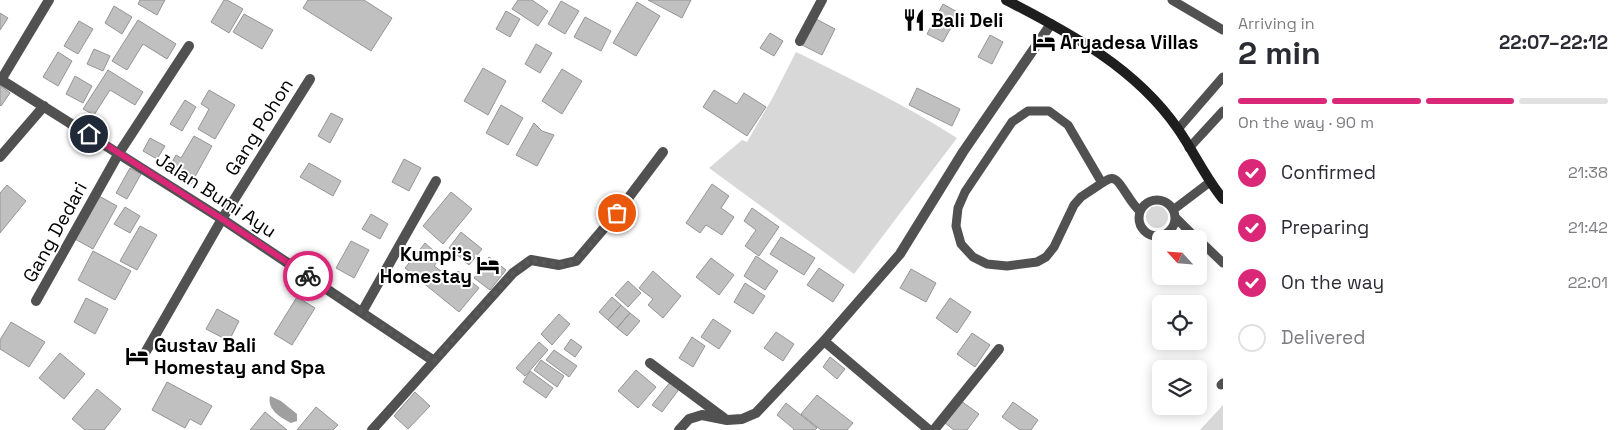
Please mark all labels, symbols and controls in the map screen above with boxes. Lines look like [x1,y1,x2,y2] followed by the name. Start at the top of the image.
[901,7,927,33] restaurant icon: Bali Deli
[931,8,1003,33] place label: Bali Deli
[1238,13,1315,34] text: Arriving in
[1031,29,1057,55] hotel icon: Aryadesa Villas
[1060,30,1198,55] place label: Aryadesa Villas
[1499,30,1608,55] text: 22:07–22:12
[1238,33,1321,73] text: 2 min
[219,74,299,180] street label: Gang Pohon
[1238,112,1374,133] text: On the way · 90 m
[68,113,110,155] pin
[75,120,103,148] icon: home
[151,147,281,243] street label: Jalan Bumi Ayu
[1238,159,1266,187] icon: check
[1281,160,1376,185] text: Confirmed
[1568,162,1608,183] text: 21:38
[17,177,93,287] street label: Gang Dedari
[596,192,638,234] pin
[603,199,631,227] icon: bag
[1238,214,1266,242] icon: check
[1281,215,1369,240] text: Preparing
[1568,217,1608,238] text: 21:42
[1152,230,1208,285] north arrow
[1152,230,1207,415] map controls
[380,242,472,289] place label: Kumpi's Homestay
[283,251,333,301] courier
[475,252,501,278] hotel icon: Kumpi's Homestay
[294,262,322,290] icon: bike
[1238,269,1266,297] icon: check
[1281,270,1384,295] text: On the way
[1568,272,1608,293] text: 22:01
[1152,295,1207,350] button: locate
[1281,325,1366,350] text: Delivered
[154,333,325,380] place label: Gustav Bali Homestay and Spa
[124,343,150,369] hotel icon: Gustav Bali Homestay and Spa
[1152,360,1207,415] button: layers

